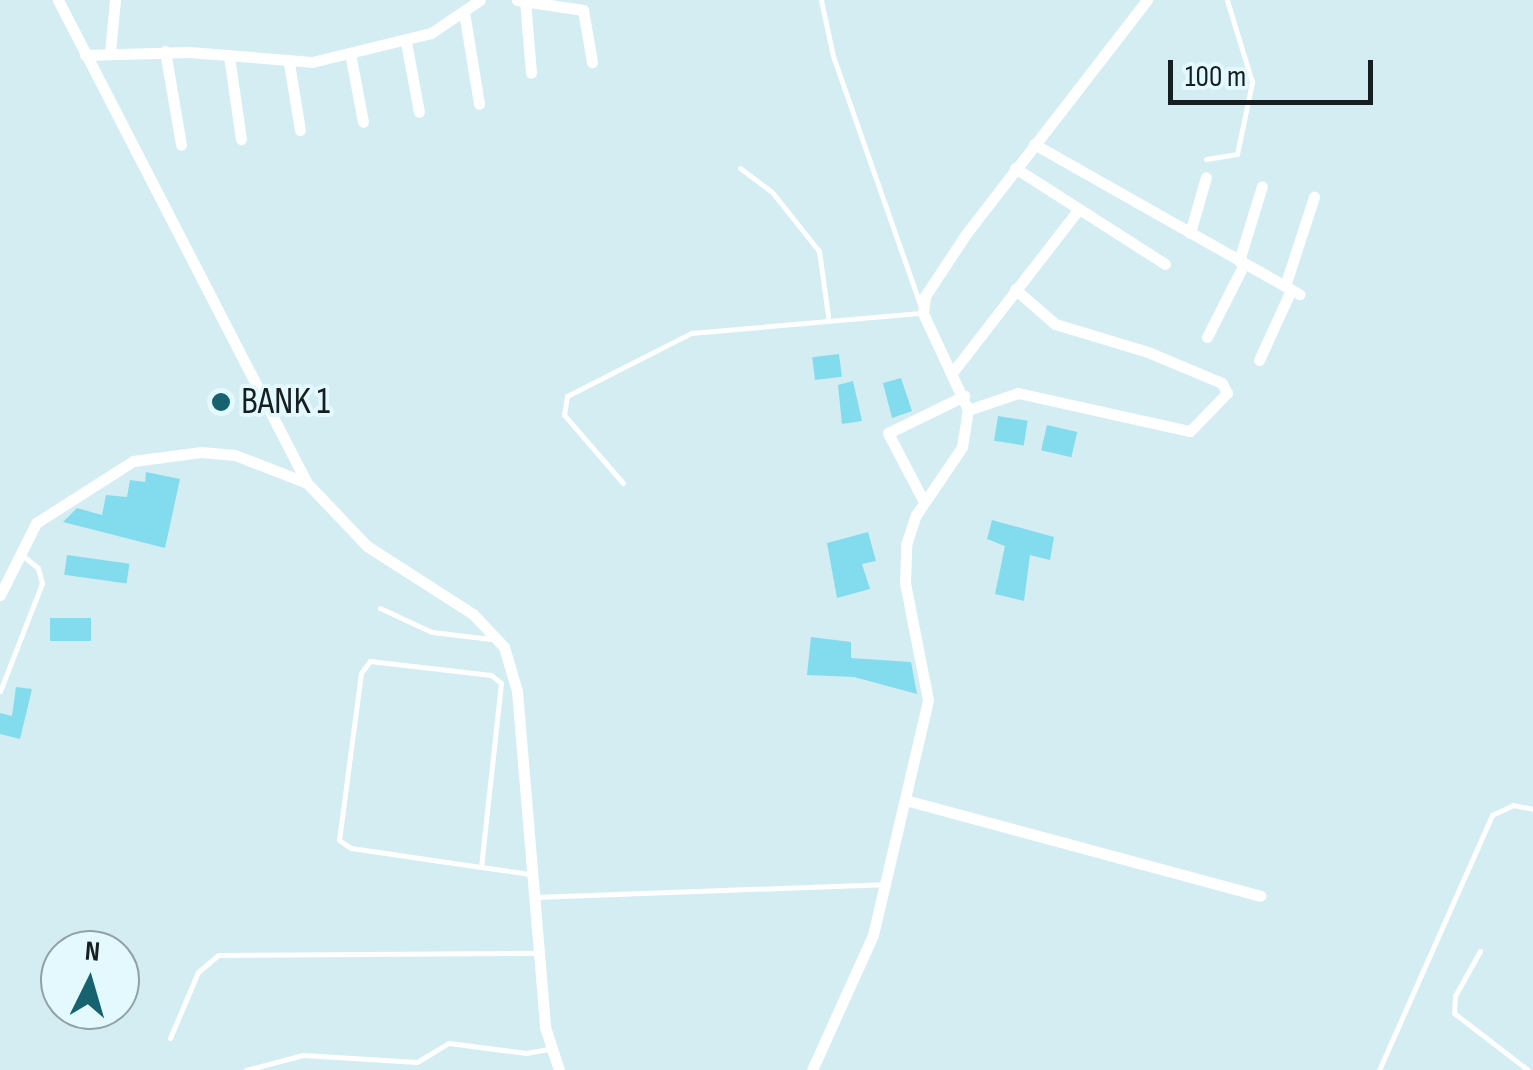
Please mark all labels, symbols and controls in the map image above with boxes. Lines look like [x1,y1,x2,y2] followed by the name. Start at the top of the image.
[1173,40,1378,102] scale bar
[1185,59,1246,95] text: 100 m
[241,379,330,425] place label: BANK 1
[210,391,232,413] marker: BANK 1
[40,930,140,1030] north arrow
[84,935,101,969] text: N

